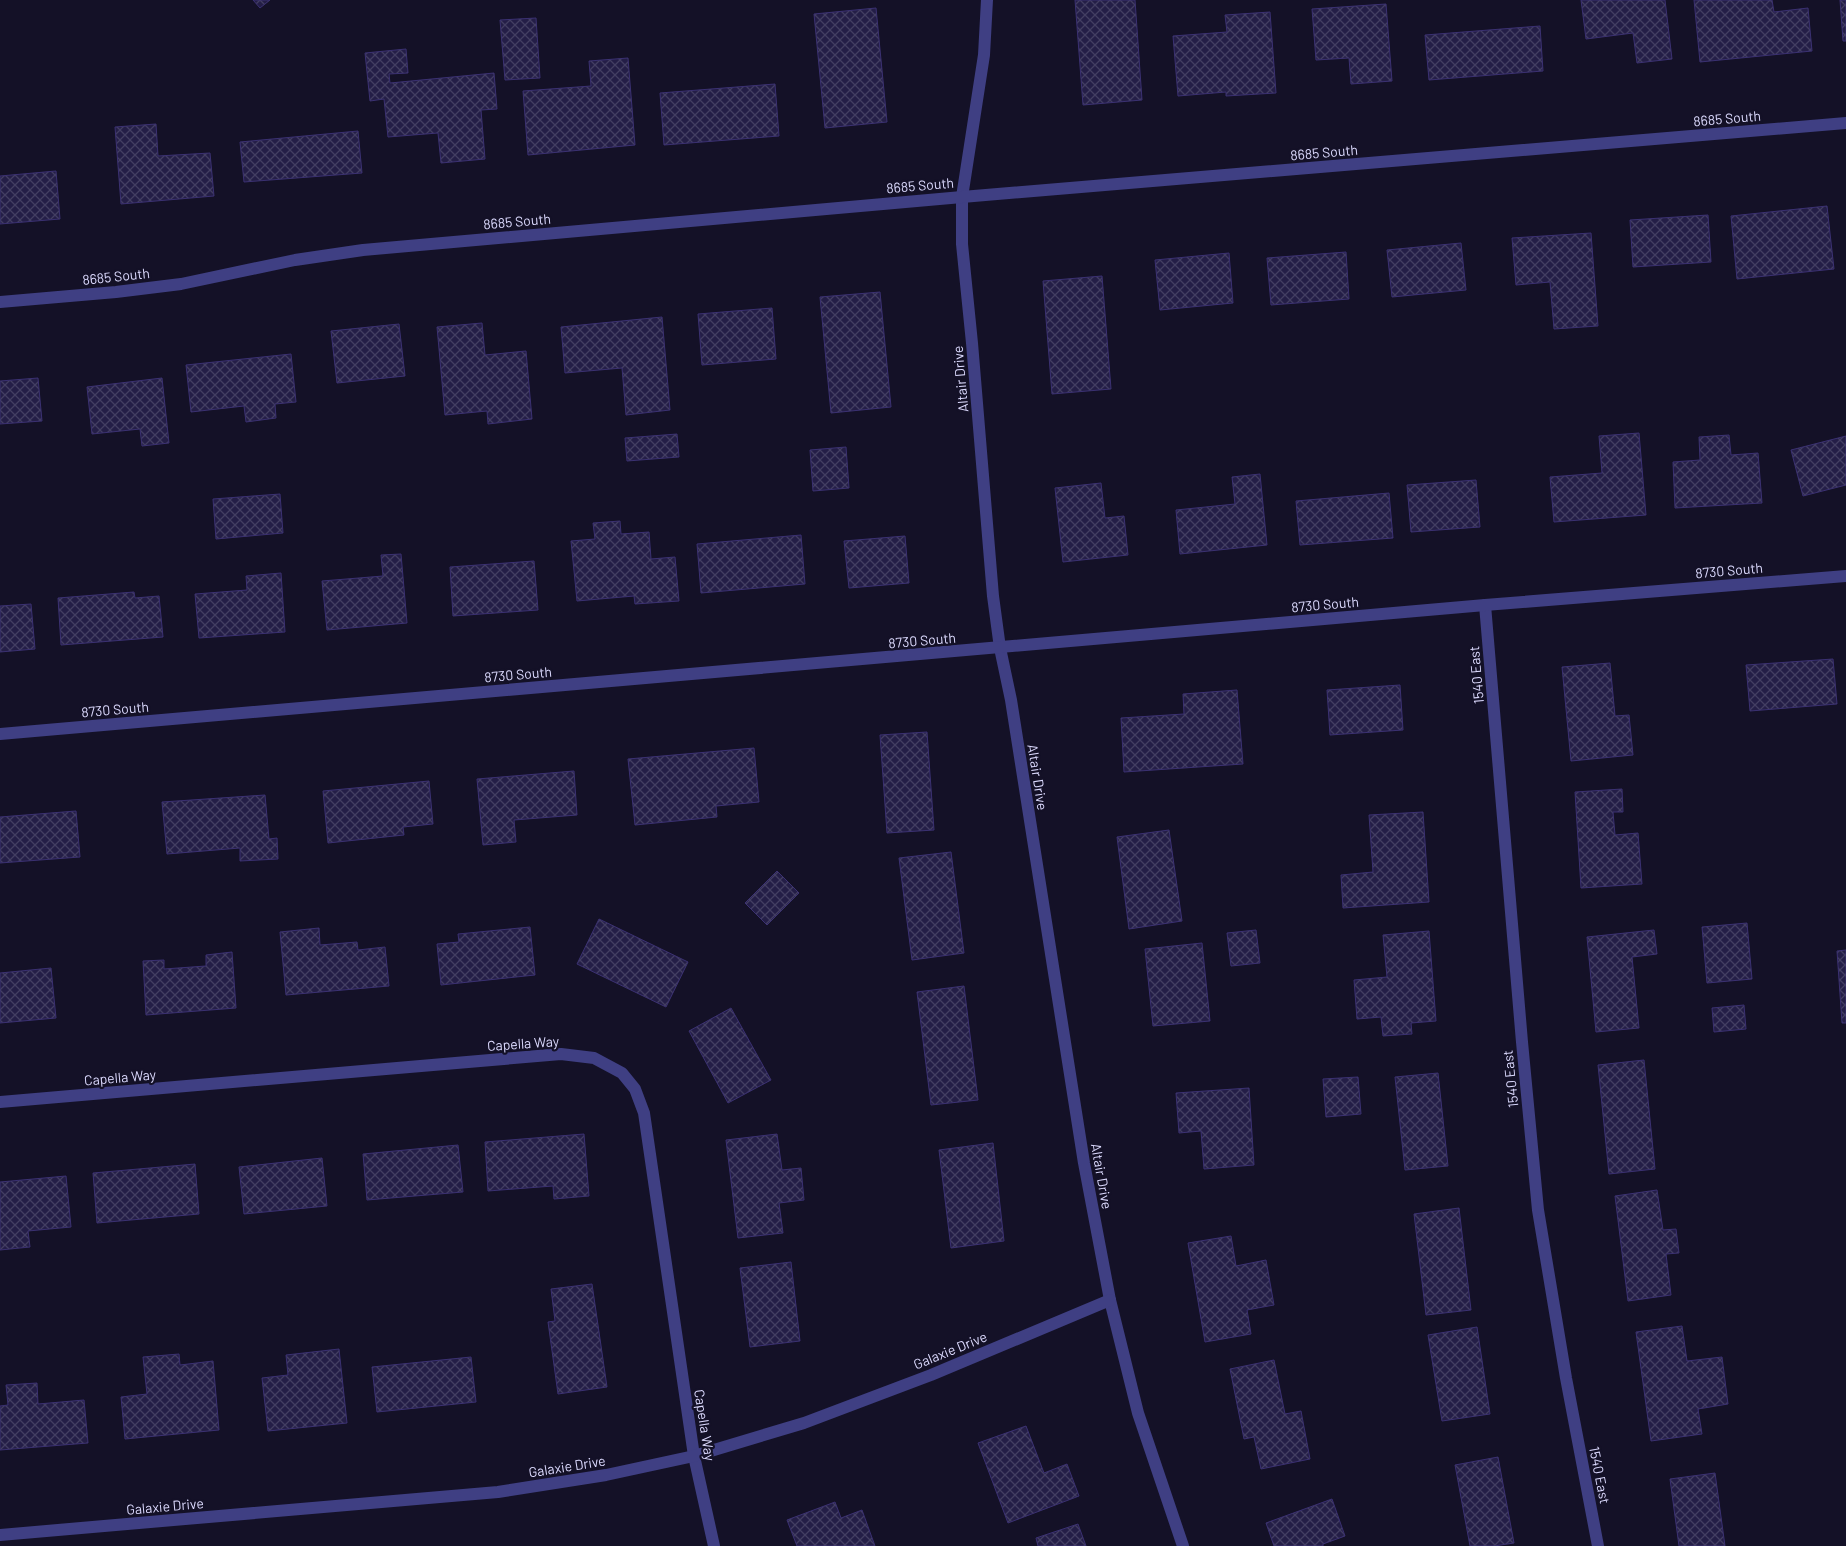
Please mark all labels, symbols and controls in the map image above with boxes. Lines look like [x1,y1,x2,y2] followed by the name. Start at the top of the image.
[1693,107,1761,129] street label: 8685 South
[1290,141,1358,163] street label: 8685 South
[886,174,954,196] street label: 8685 South
[483,210,551,232] street label: 8685 South
[81,264,151,288] street label: 8685 South
[949,345,971,413] street label: Altair Drive
[1694,559,1764,581] street label: 8730 South
[1290,593,1360,615] street label: 8730 South
[887,629,957,651] street label: 8730 South
[1465,645,1487,705] street label: 1540 East
[483,663,553,685] street label: 8730 South
[80,698,150,720] street label: 8730 South
[1024,743,1052,811] street label: Altair Drive
[486,1032,560,1054] street label: Capella Way
[1499,1049,1521,1109] street label: 1540 East
[83,1065,157,1089] street label: Capella Way
[1088,1142,1116,1210] street label: Altair Drive
[911,1328,989,1372] street label: Galaxie Drive
[691,1388,719,1463] street label: Capella Way
[1586,1445,1614,1505] street label: 1540 East
[527,1452,607,1480] street label: Galaxie Drive
[126,1494,204,1518] street label: Galaxie Drive

